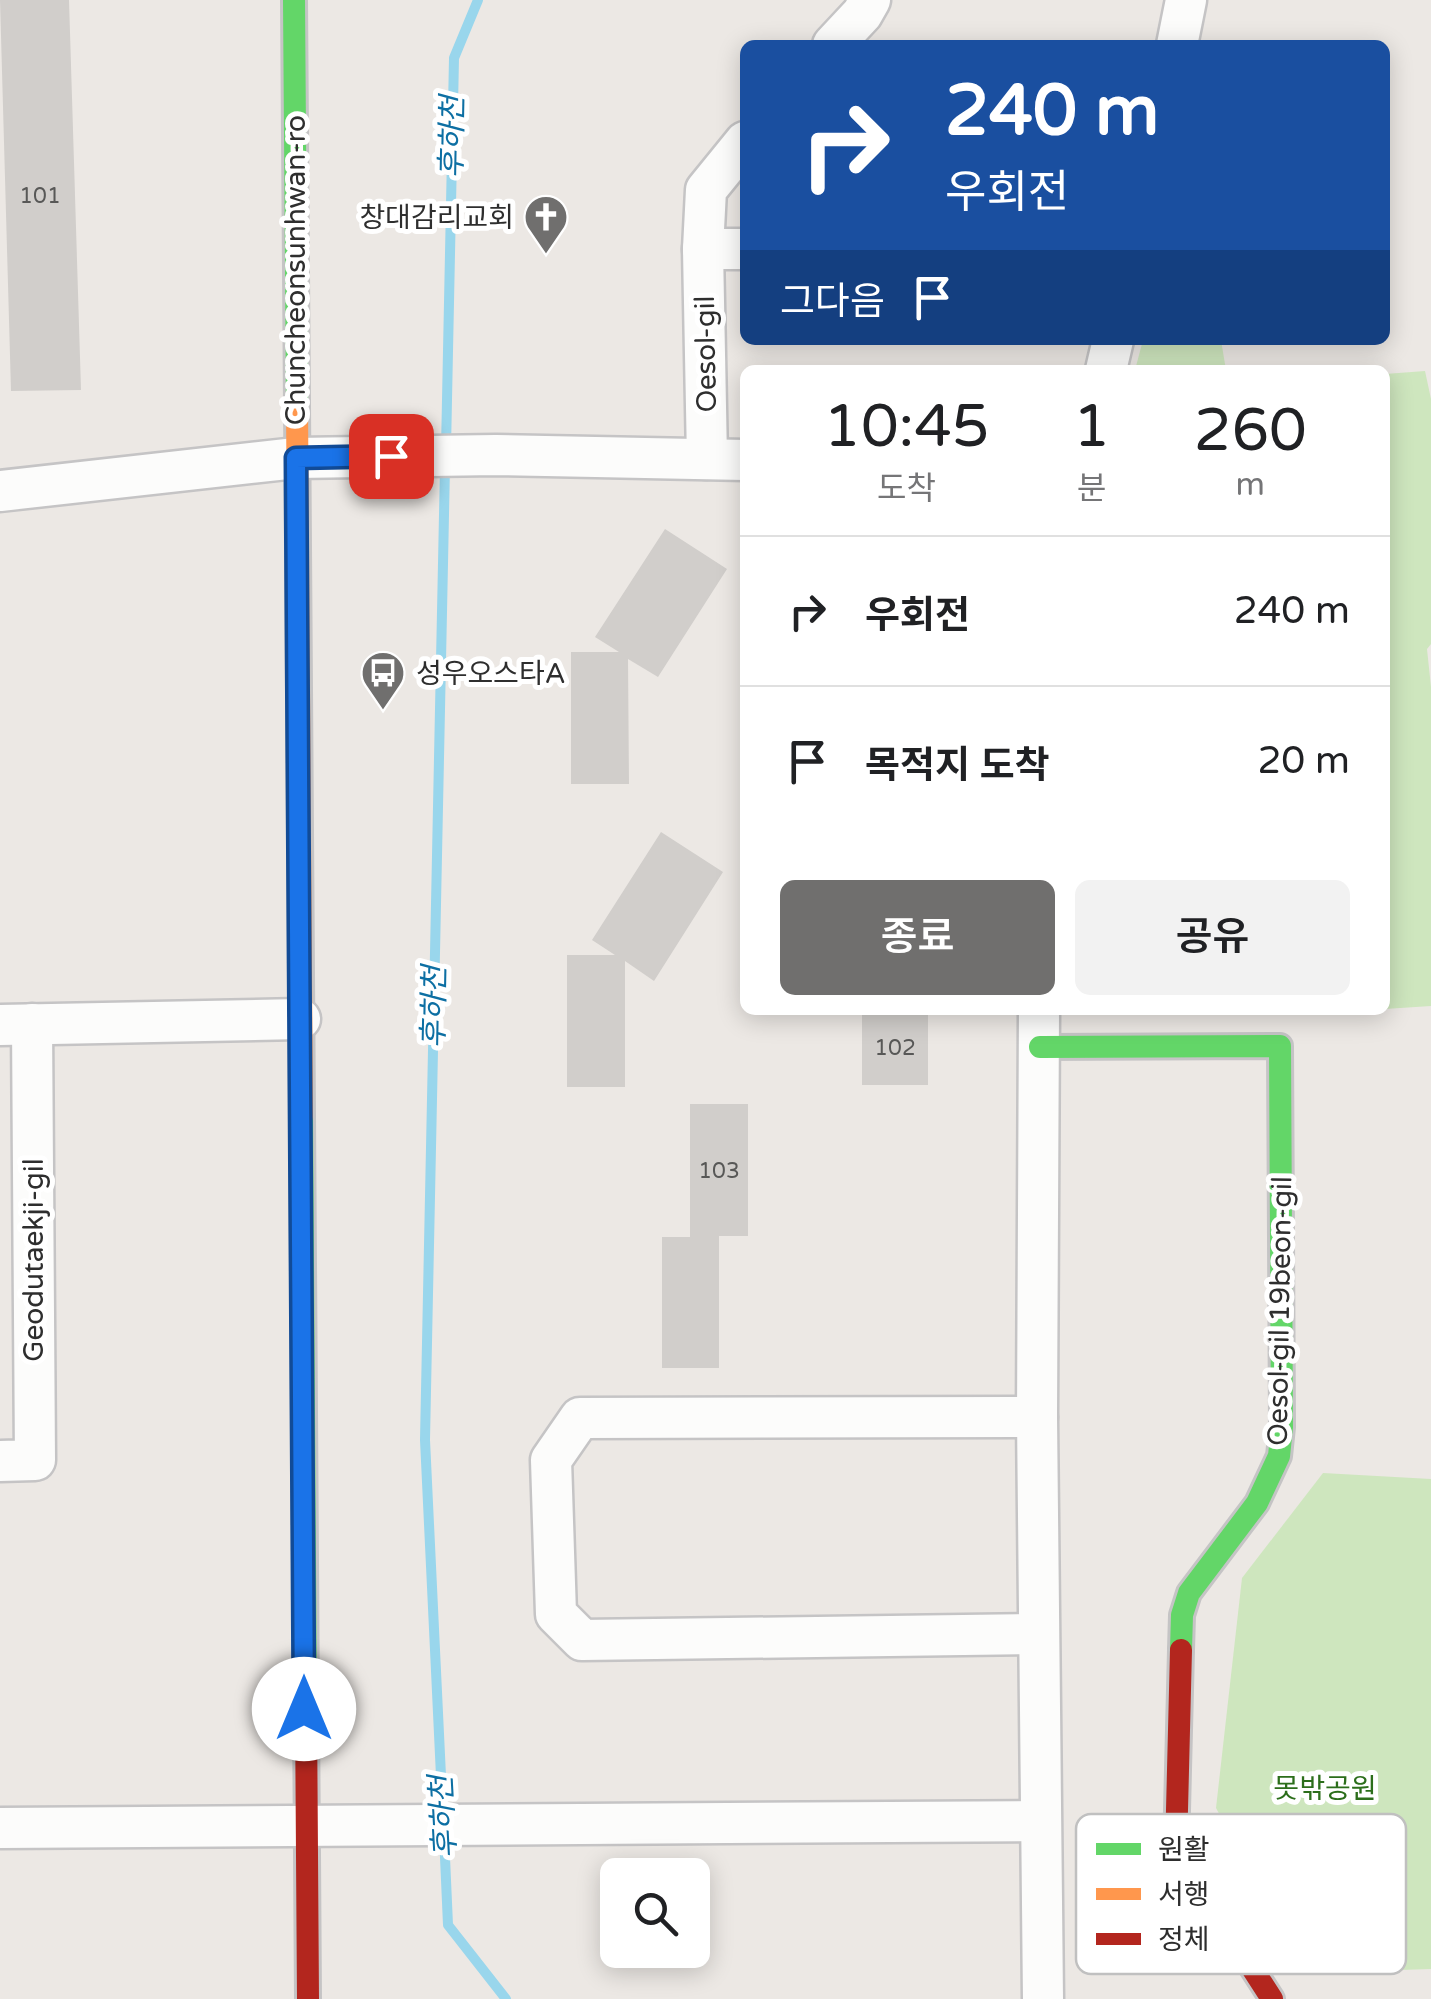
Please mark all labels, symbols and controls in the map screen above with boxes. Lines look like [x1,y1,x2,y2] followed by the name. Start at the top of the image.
[945,70,1159,154] text: 240 m
[780,80,910,210] icon: right
[433,92,472,179] water label: 후하천
[279,115,313,425] street label: Chuncheonsunhwan-ro
[945,166,1069,220] text: 우회전
[19,183,61,209] house number: 101
[523,194,569,255] church icon: 창대감리교회
[359,201,514,235] place label: 창대감리교회
[905,270,960,325] icon: arrive
[780,279,885,325] text: 그다음
[688,295,724,413] street label: Oesol-gil
[823,391,990,463] text: 10:45
[1073,391,1110,463] text: 1
[1194,395,1307,467] text: 260
[349,414,434,499] pin
[364,429,419,484] icon: arrive
[1236,466,1265,504] text: m
[877,470,936,508] text: 도착
[1077,470,1106,508] text: 분
[780,584,835,639] icon: right
[1234,588,1350,634] text: 240 m
[865,593,970,639] text: 우회전
[360,650,406,711] bus stop icon: 성우오스타A
[416,657,566,691] place label: 성우오스타A
[780,734,835,789] icon: arrive
[1258,738,1350,784] text: 20 m
[865,743,1050,789] text: 목적지 도착
[780,880,1055,995] button: 종료
[1075,880,1350,995] button: 공유
[415,962,454,1049] water label: 후하천
[874,1035,916,1061] house number: 102
[17,1158,51,1362] street label: Geodutaekji-gil
[698,1158,740,1184] house number: 103
[1261,1176,1299,1446] street label: Oesol-gil 19beon-gil
[252,1657,356,1761] position arrow
[423,1771,464,1859] water label: 후하천
[1273,1772,1377,1806] park label: 못밖공원
[1076,1814,1406,1974] legend
[1158,1833,1210,1867] text: 원활
[600,1858,710,1968] map controls
[600,1858,710,1968] button: search
[1158,1878,1210,1912] text: 서행
[1158,1923,1210,1957] text: 정체

